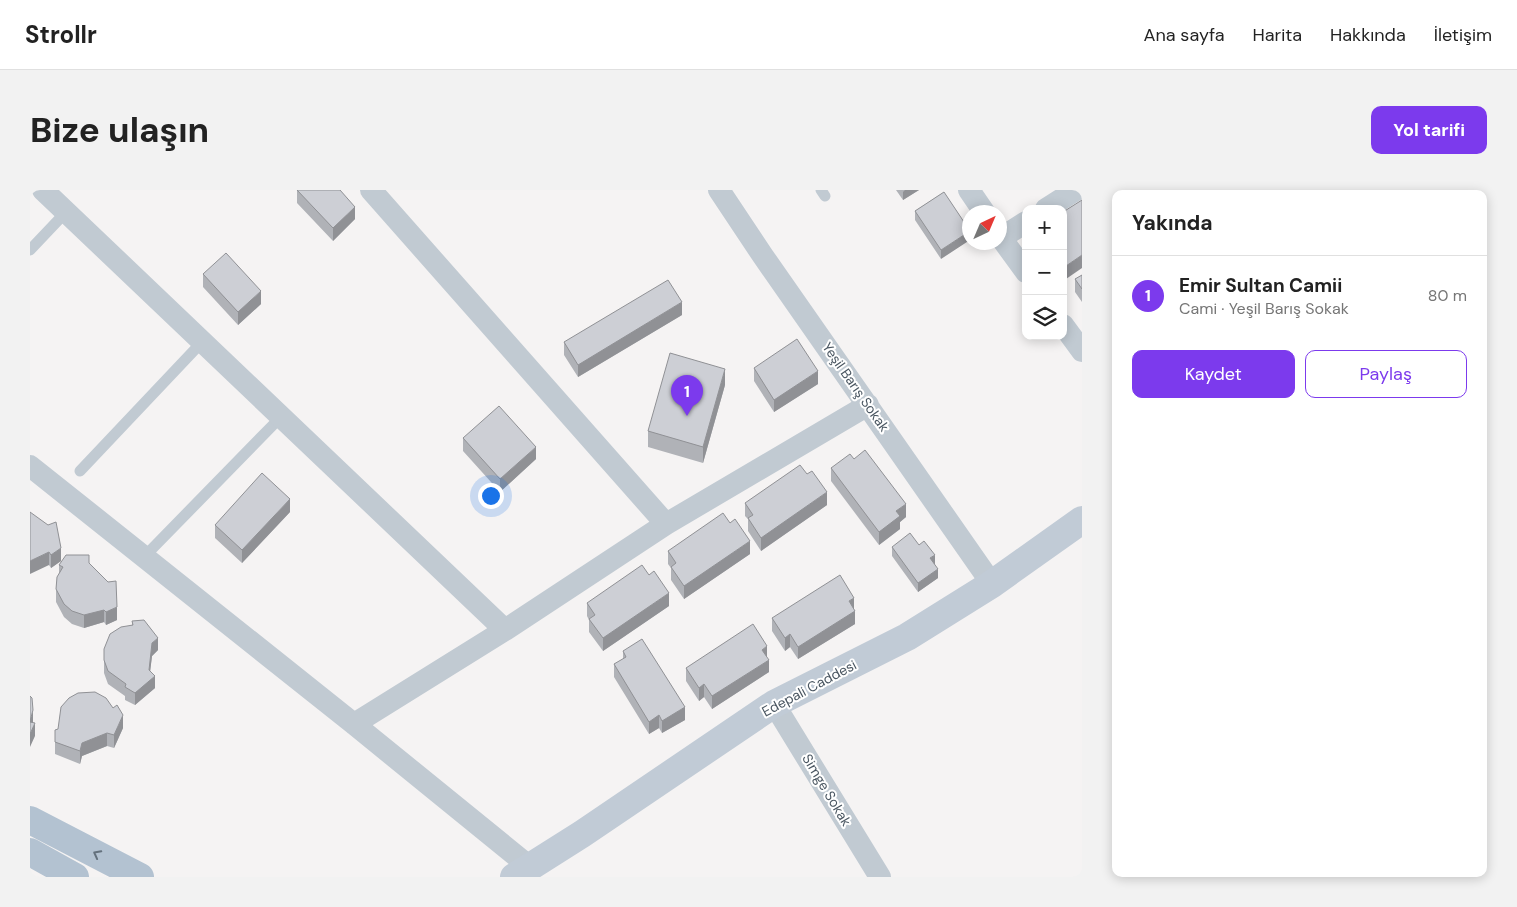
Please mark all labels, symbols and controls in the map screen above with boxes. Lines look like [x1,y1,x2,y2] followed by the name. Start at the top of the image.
[25,19,97,50] text: Strollr
[1144,23,1224,47] text: Ana sayfa
[1252,23,1302,47] text: Harita
[1330,23,1406,47] text: Hakkında
[1434,23,1492,47] text: İletişim
[1371,106,1487,154] button: Yol tarifi
[30,107,209,153] text: Bize ulaşın
[962,205,1007,250] north arrow
[1022,205,1067,340] map controls
[1022,205,1067,250] button: +
[1132,209,1213,237] text: Yakında
[1022,250,1067,295] button: −
[1179,273,1342,298] text: Emir Sultan Camii
[1145,285,1151,306] text: 1
[1428,285,1467,306] text: 80 m
[1022,295,1067,340] button: layers
[1179,298,1349,319] text: Cami · Yeşil Barış Sokak
[818,339,894,435] street label: Yeşil Barış Sokak
[1132,350,1295,398] button: Kaydet
[1305,350,1467,398] button: Paylaş
[671,375,703,416] pin: 1
[478,483,504,509] your location
[759,656,859,720] street label: Edepali Caddesi
[798,751,856,829] street label: Simge Sokak
[93,850,102,860] one-way arrow

